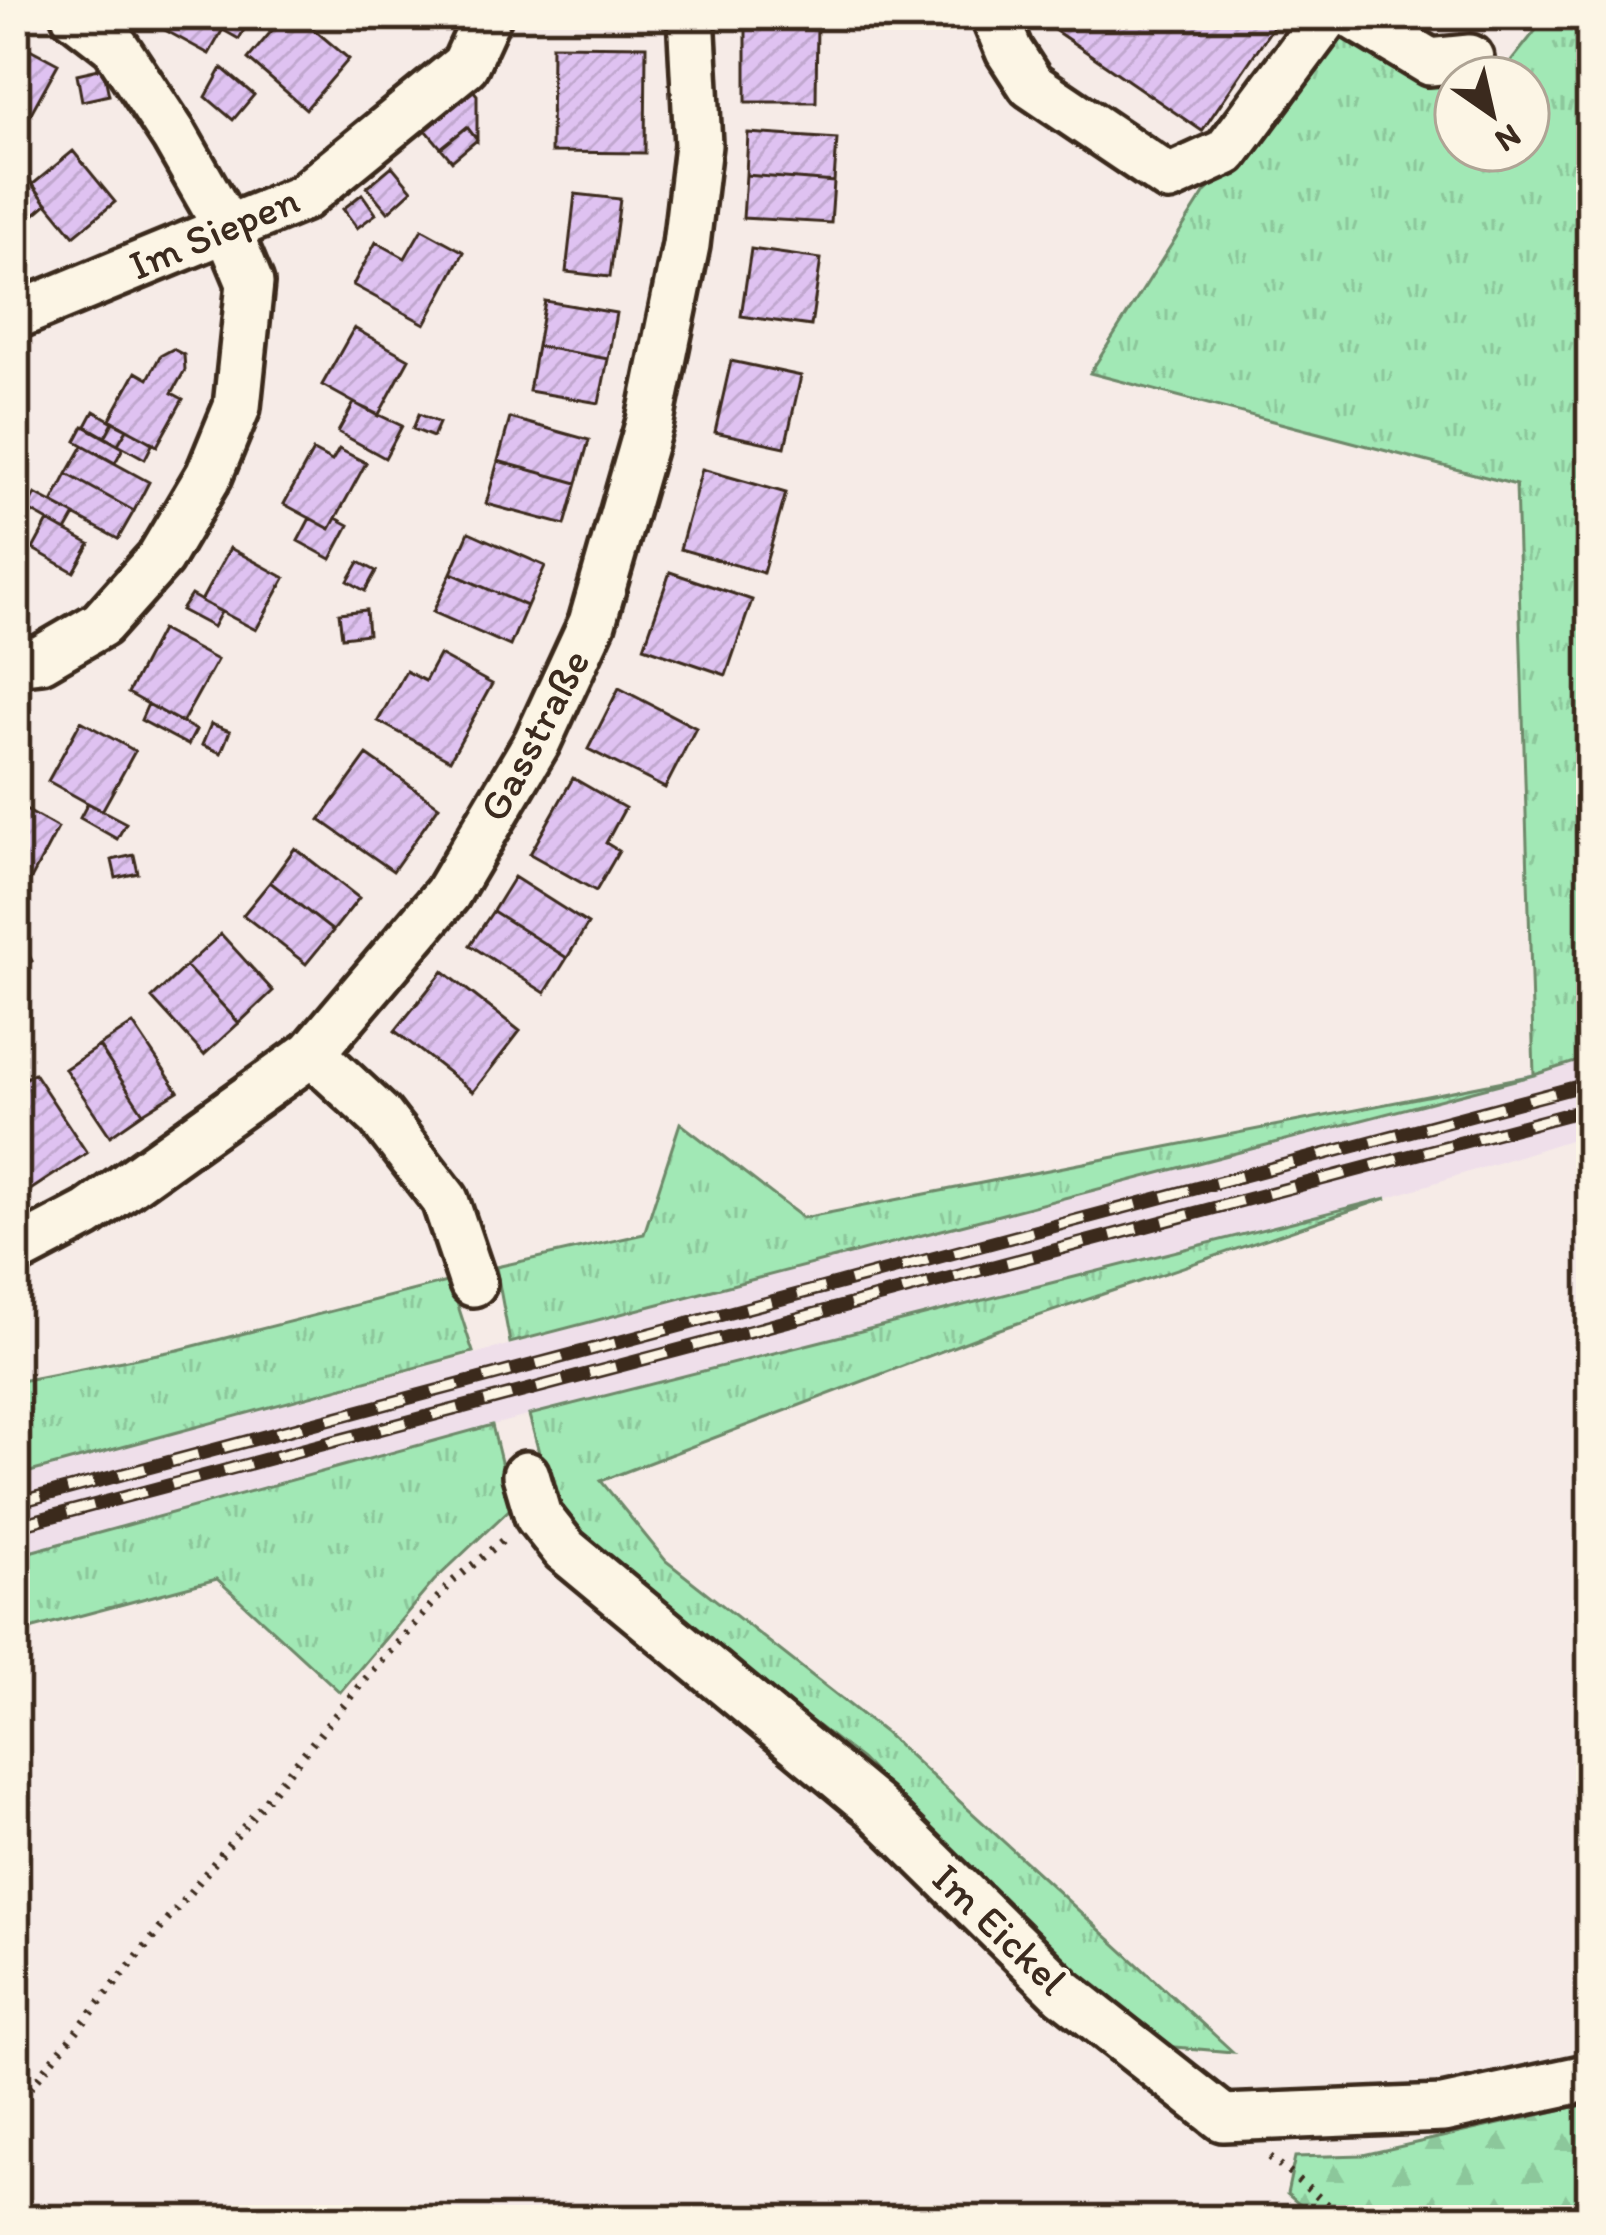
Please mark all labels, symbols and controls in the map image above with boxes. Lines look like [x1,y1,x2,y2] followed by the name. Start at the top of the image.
[1432,54,1552,174] north arrow
[1488,116,1529,161] text: N
[121,173,307,291] street label: Im Siepen
[468,640,600,830] street label: Gasstraße
[922,1853,1078,2006] street label: Im Eickel

